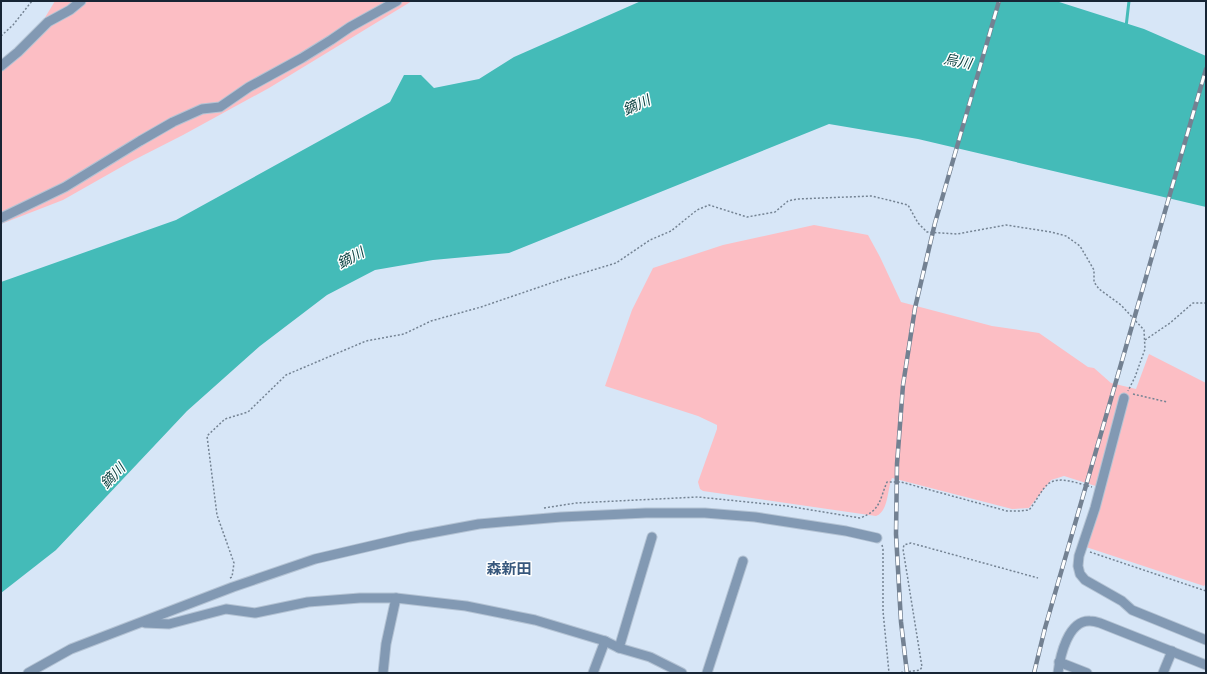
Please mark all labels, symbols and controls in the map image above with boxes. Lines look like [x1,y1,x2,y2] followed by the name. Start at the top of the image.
[942,48,976,73] water label: 烏川
[619,88,655,119] water label: 鏑川
[333,241,369,272] water label: 鏑川
[95,457,130,492] water label: 鏑川
[486,557,532,578] district label: 森新田

